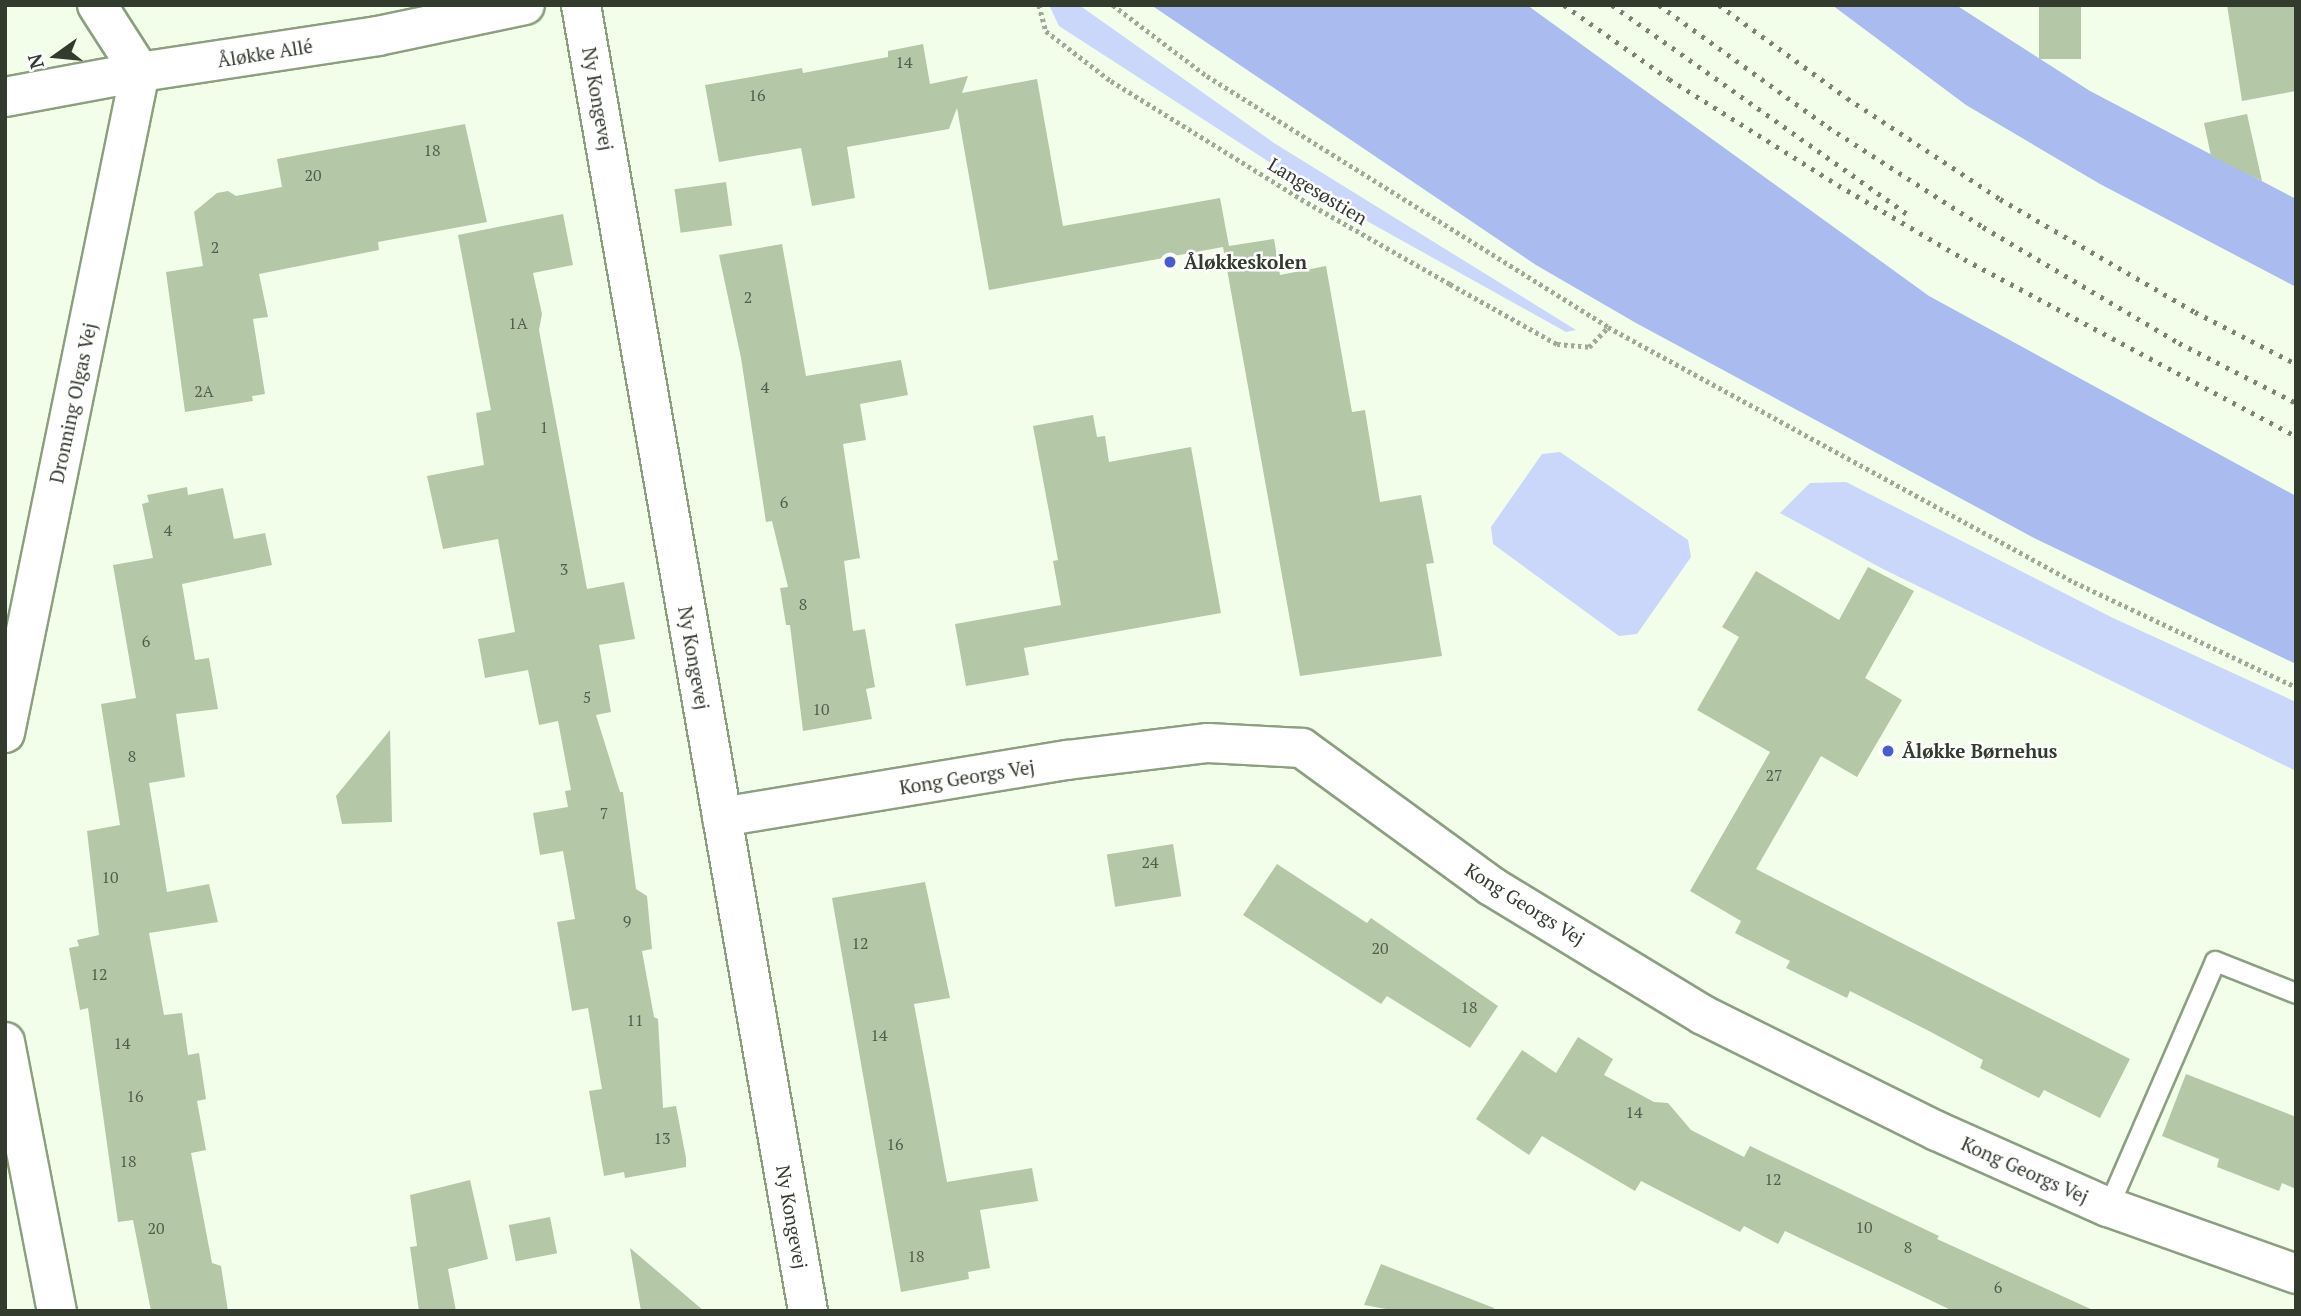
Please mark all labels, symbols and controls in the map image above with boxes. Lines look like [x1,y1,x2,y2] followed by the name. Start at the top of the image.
[21,21,91,91] north arrow
[215,34,315,72] street label: Åløkke Allé
[578,45,618,153] street label: Ny Kongevej
[21,51,49,72] text: N
[895,52,913,72] house number: 14
[748,85,766,105] house number: 16
[423,140,441,160] house number: 18
[1264,153,1372,229] street label: Langesøstien
[304,165,322,185] house number: 20
[211,237,219,257] house number: 2
[1184,251,1307,273] place label: Åløkkeskolen
[1162,254,1178,270] marker: Åløkkeskolen
[744,287,752,307] house number: 2
[508,313,528,333] house number: 1A
[45,320,101,486] street label: Dronning Olgas Vej
[761,377,769,397] house number: 4
[194,381,214,401] house number: 2A
[540,417,548,437] house number: 1
[780,492,788,512] house number: 6
[164,520,172,540] house number: 4
[560,559,568,579] house number: 3
[799,594,807,614] house number: 8
[674,604,714,712] street label: Ny Kongevej
[142,631,150,651] house number: 6
[583,687,591,707] house number: 5
[812,699,830,719] house number: 10
[1902,740,2057,762] place label: Åløkke Børnehus
[1880,743,1896,759] marker: Åløkke Børnehus
[128,746,136,766] house number: 8
[897,755,1037,799] street label: Kong Georgs Vej
[1765,765,1783,785] house number: 27
[600,803,608,823] house number: 7
[1141,852,1159,872] house number: 24
[1461,858,1589,950] street label: Kong Georgs Vej
[101,867,119,887] house number: 10
[623,911,631,931] house number: 9
[851,933,869,953] house number: 12
[1371,938,1389,958] house number: 20
[90,964,108,984] house number: 12
[1460,997,1478,1017] house number: 18
[626,1010,644,1030] house number: 11
[870,1025,888,1045] house number: 14
[113,1033,131,1053] house number: 14
[126,1086,144,1106] house number: 16
[1625,1102,1643,1122] house number: 14
[653,1128,671,1148] house number: 13
[1958,1132,2092,1208] street label: Kong Georgs Vej
[886,1134,904,1154] house number: 16
[119,1151,137,1171] house number: 18
[772,1163,812,1271] street label: Ny Kongevej
[1764,1169,1782,1189] house number: 12
[1855,1217,1873,1237] house number: 10
[147,1218,165,1238] house number: 20
[1904,1237,1912,1257] house number: 8
[907,1246,925,1266] house number: 18
[1994,1277,2002,1297] house number: 6

